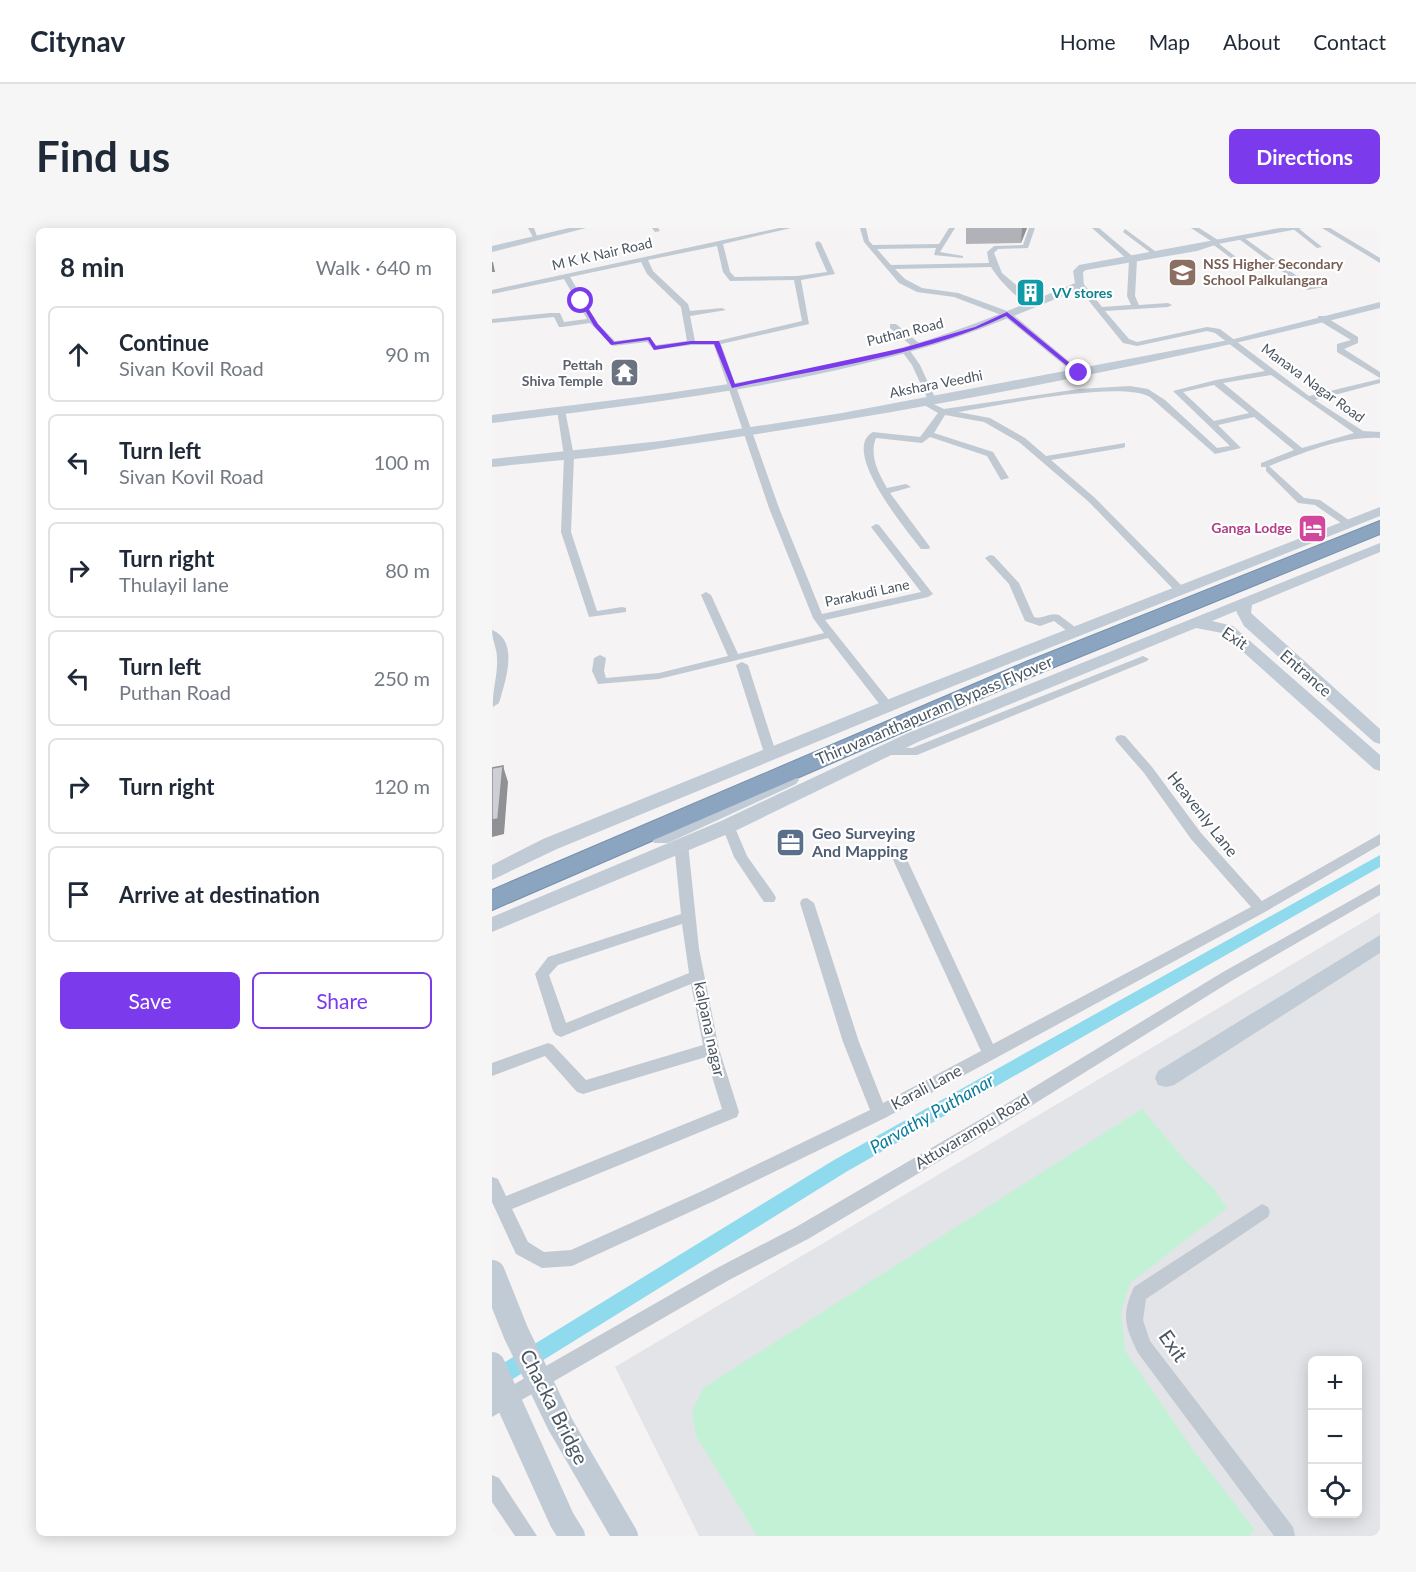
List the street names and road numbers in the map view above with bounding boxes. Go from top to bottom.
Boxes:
street label: M K K Nair Road [550,234,654,273]
street label: Puthan Road [865,314,945,349]
street label: Manava Nagar Road [1258,340,1368,426]
street label: Akshara Veedhi [888,366,984,401]
street label: Parakudi Lane [823,575,911,610]
street label: Exit [1219,622,1252,653]
street label: Entrance [1277,645,1336,700]
street label: Thiruvananthapuram Bypass Flyover [813,651,1055,768]
street label: Heavenly Lane [1164,767,1243,860]
street label: kalpana nagar [691,980,730,1078]
street label: Karali Lane [887,1060,964,1113]
street label: Attuvarampu Road [911,1089,1033,1172]
street label: Exit [1154,1325,1193,1366]
street label: Chacka Bridge [516,1345,594,1468]

